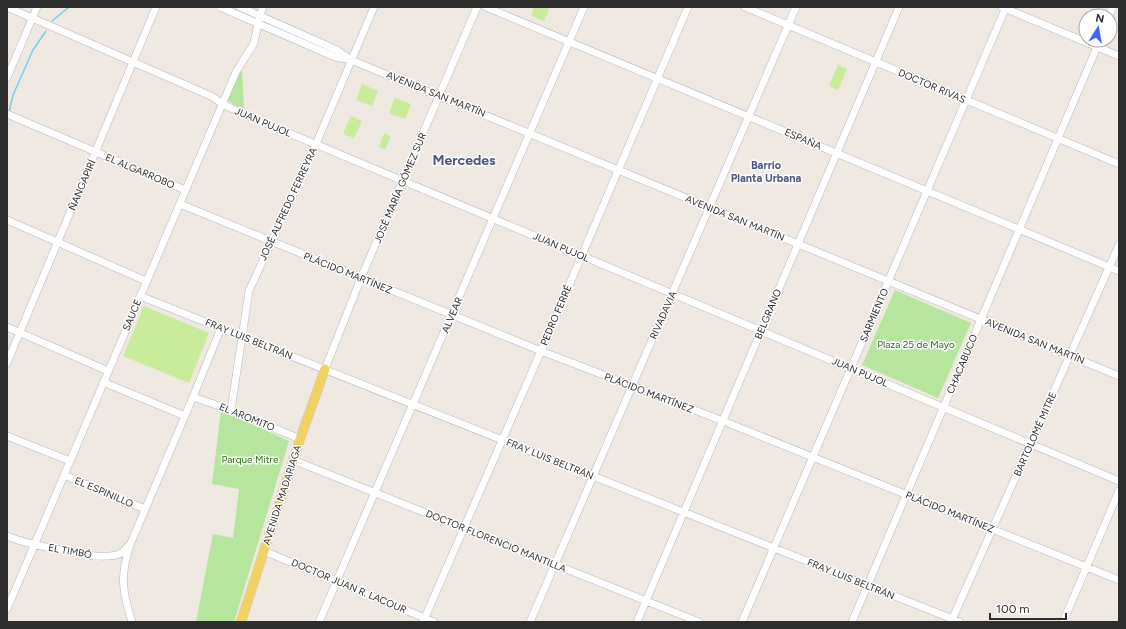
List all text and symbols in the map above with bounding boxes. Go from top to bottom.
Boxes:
north arrow [1078,8,1118,48]
text: N [1094,11,1105,26]
street label: DOCTOR RIVAS [896,66,968,106]
street label: AVENIDA SAN MARTÍN [384,68,488,120]
street label: JUAN PUJOL [233,104,294,140]
street label: ESPAÑA [782,125,824,153]
street label: JOSÉ MARÍA GÓMEZ SUR [371,131,429,245]
street label: JOSÉ ALFREDO FERREYRA [256,145,320,262]
street label: EL ALGARROBO [103,151,177,192]
district label: Mercedes [432,152,496,169]
street label: ÑANGAPIRÍ [65,157,99,212]
district label: Barrio Planta Urbana [731,159,801,185]
street label: AVENIDA SAN MARTÍN [683,192,787,244]
street label: JUAN PUJOL [531,229,592,265]
street label: PLÁCIDO MARTÍNEZ [302,249,394,297]
street label: PEDRO FERRÉ [537,283,575,347]
street label: SARMIENTO [857,286,891,344]
street label: BELGRANO [752,287,785,341]
street label: RIVADAVIA [647,288,680,341]
street label: ALVEAR [439,295,465,335]
street label: SAUCE [120,297,144,333]
street label: AVENIDA SAN MARTÍN [983,315,1087,367]
street label: FRAY LUIS BELTRÁN [203,316,295,362]
street label: CHACABUCO [944,332,980,396]
park label: Plaza 25 de Mayo [877,338,955,351]
street label: JUAN PUJOL [830,354,891,390]
street label: PLÁCIDO MARTÍNEZ [603,370,695,416]
street label: BARTOLOMÉ MITRE [1011,390,1059,478]
street label: EL AROMITO [217,400,277,434]
street label: FRAY LUIS BELTRÁN [504,436,596,482]
street label: AVENIDA MADARIAGA [260,443,304,547]
park label: Parque Mitre [222,453,279,466]
street label: EL ESPINILLO [73,474,136,510]
street label: PLÁCIDO MARTÍNEZ [904,488,996,536]
street label: DOCTOR FLORENCIO MANTILLA [424,507,568,575]
street label: EL TIMBÓ [47,541,93,561]
street label: DOCTOR JUAN R. LACOUR [289,556,409,616]
street label: FRAY LUIS BELTRÁN [805,556,897,602]
scale bar [990,595,1066,621]
text: 100 m [996,602,1030,616]

